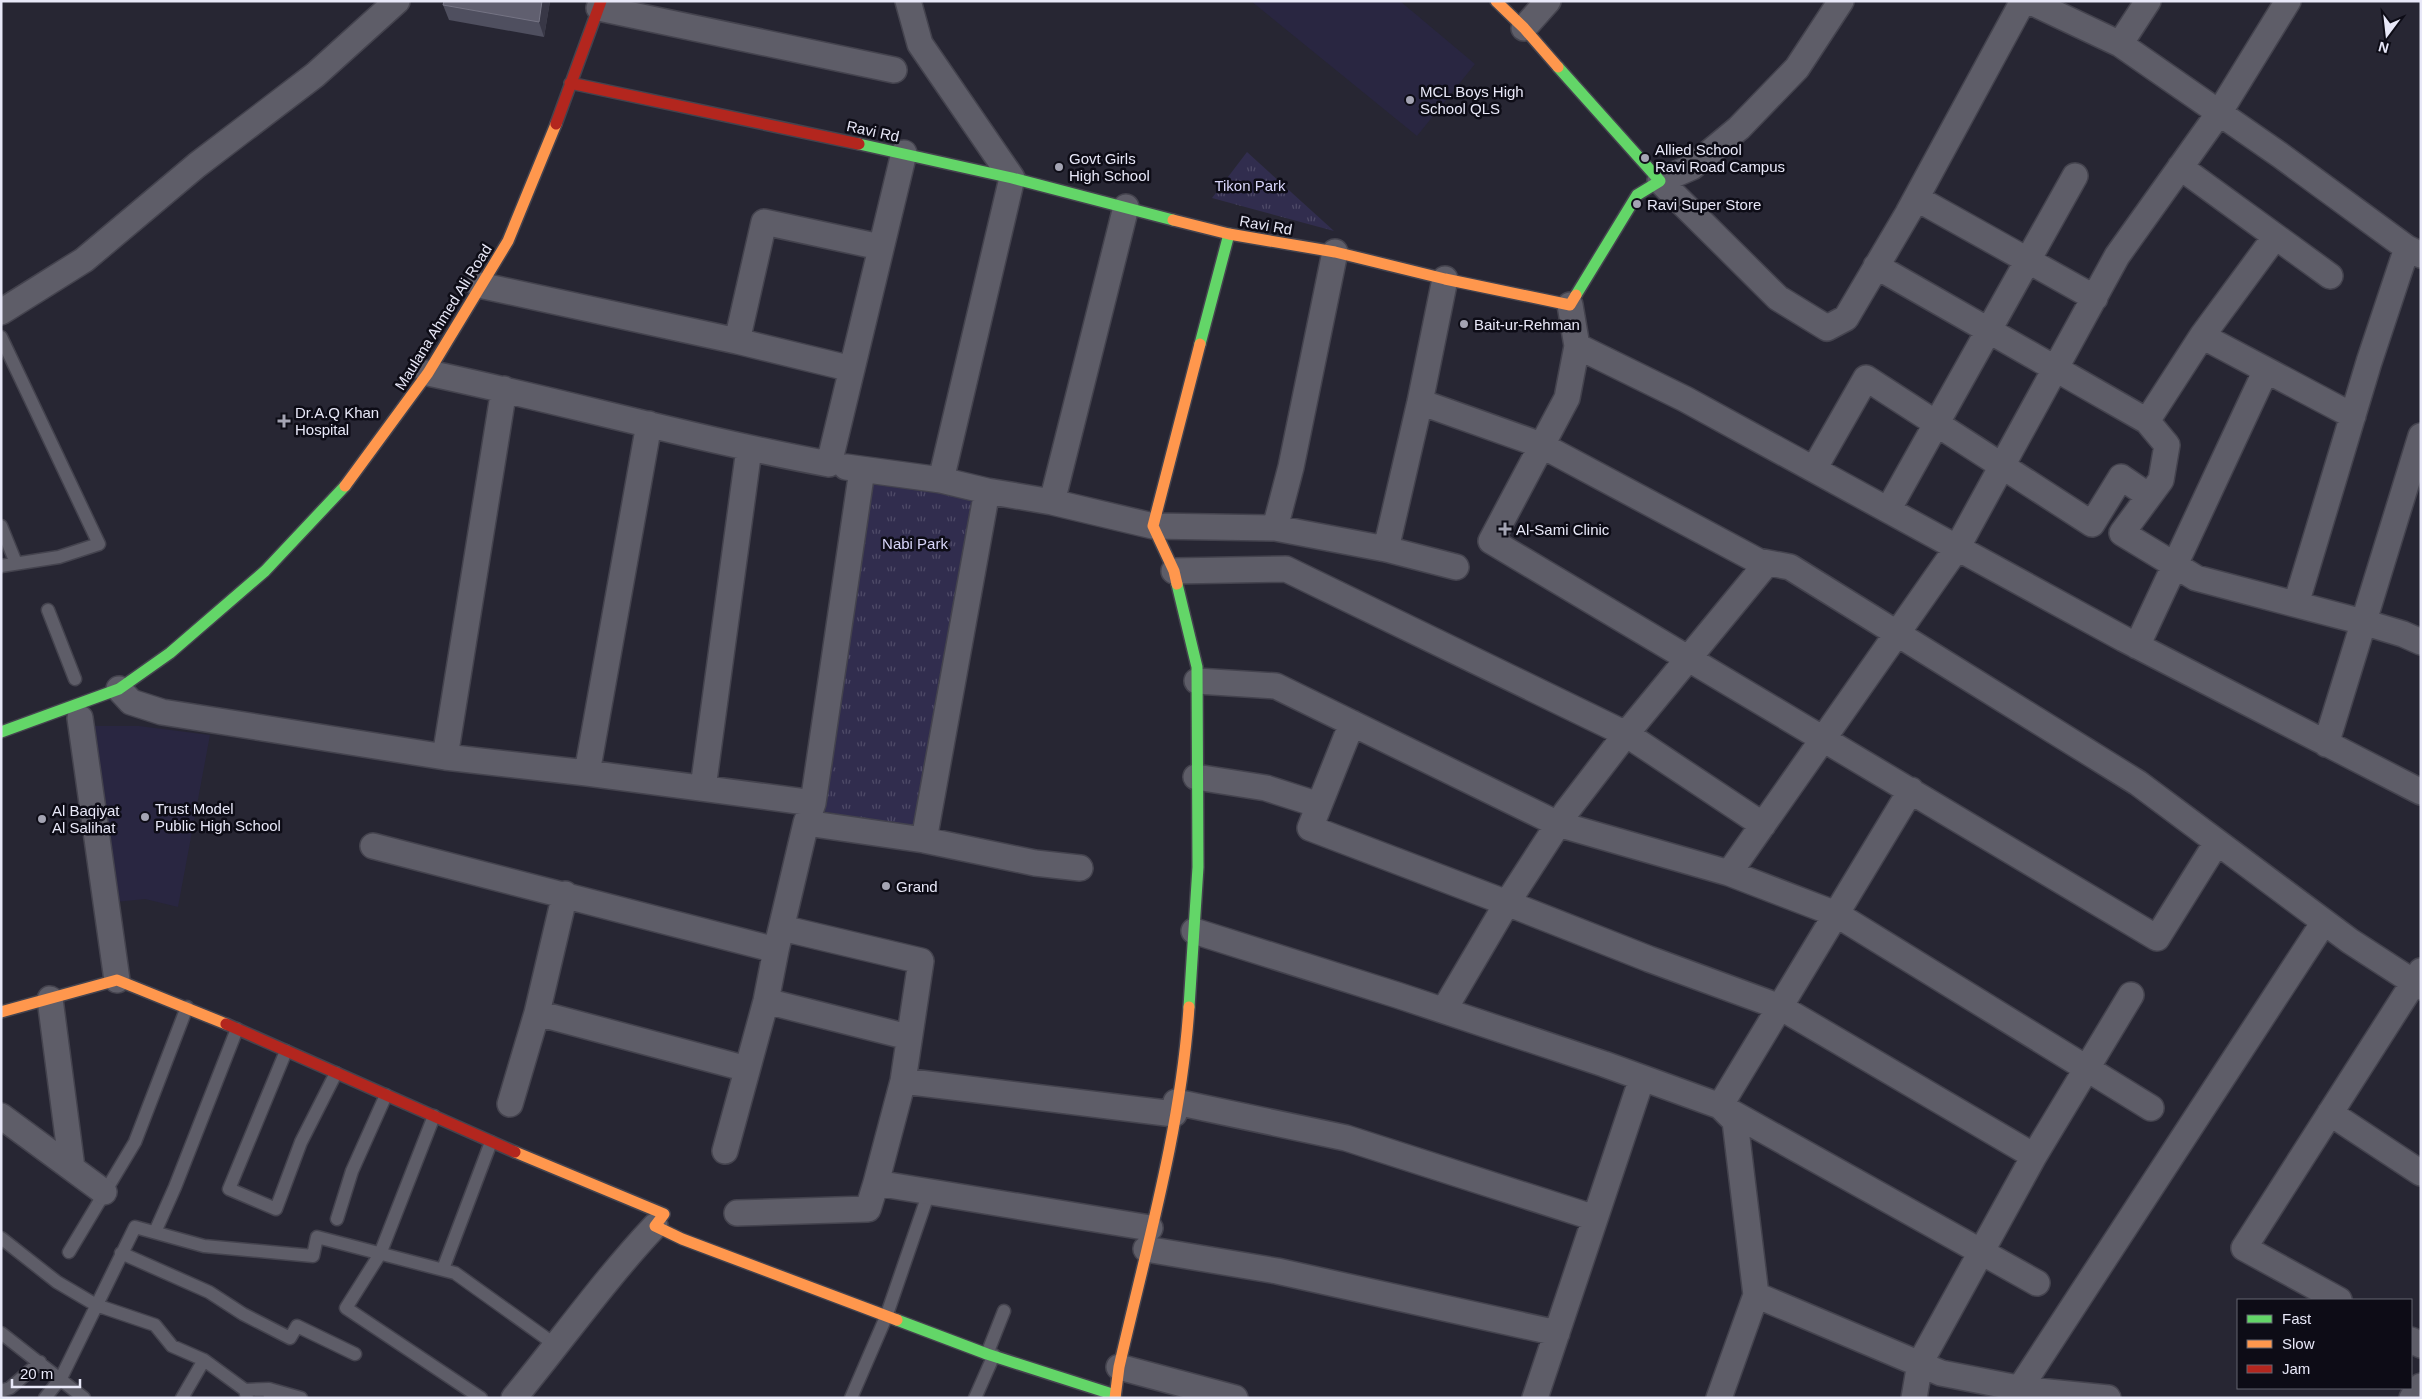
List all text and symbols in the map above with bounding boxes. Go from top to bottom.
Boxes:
north arrow [2362,10,2412,60]
text: N [2377,39,2391,57]
place label: MCL Boys High School QLS [1420,83,1524,117]
marker: MCL Boys High School QLS [1404,94,1416,106]
street label: Ravi Rd [845,117,901,145]
place label: Allied School Ravi Road Campus [1655,141,1785,175]
place label: Govt Girls High School [1069,150,1150,184]
marker: Allied School Ravi Road Campus [1639,152,1651,164]
marker: Govt Girls High School [1053,161,1065,173]
park label: Tikon Park [1214,177,1286,194]
place label: Ravi Super Store [1647,196,1761,213]
marker: Ravi Super Store [1631,198,1643,210]
street label: Ravi Rd [1238,212,1294,238]
street label: Maulana Ahmed Ali Road [391,241,495,393]
place label: Bait-ur-Rehman [1474,316,1580,333]
marker: Bait-ur-Rehman [1458,318,1470,330]
place label: Dr.A.Q Khan Hospital [295,404,379,438]
marker: Dr.A.Q Khan Hospital [277,414,291,428]
place label: Al-Sami Clinic [1516,521,1610,538]
marker: Al-Sami Clinic [1498,522,1512,536]
park label: Nabi Park [882,535,948,552]
place label: Trust Model Public High School [155,800,281,834]
place label: Al Baqiyat Al Salihat [52,802,120,836]
marker: Trust Model Public High School [139,811,151,823]
marker: Al Baqiyat Al Salihat [36,813,48,825]
place label: Grand [896,878,938,895]
marker: Grand [880,880,892,892]
legend [2237,1299,2412,1389]
text: Fast [2282,1310,2312,1327]
text: Slow [2282,1335,2315,1352]
scale bar [12,1356,80,1388]
text: Jam [2282,1360,2310,1377]
text: 20 m [20,1365,53,1382]

